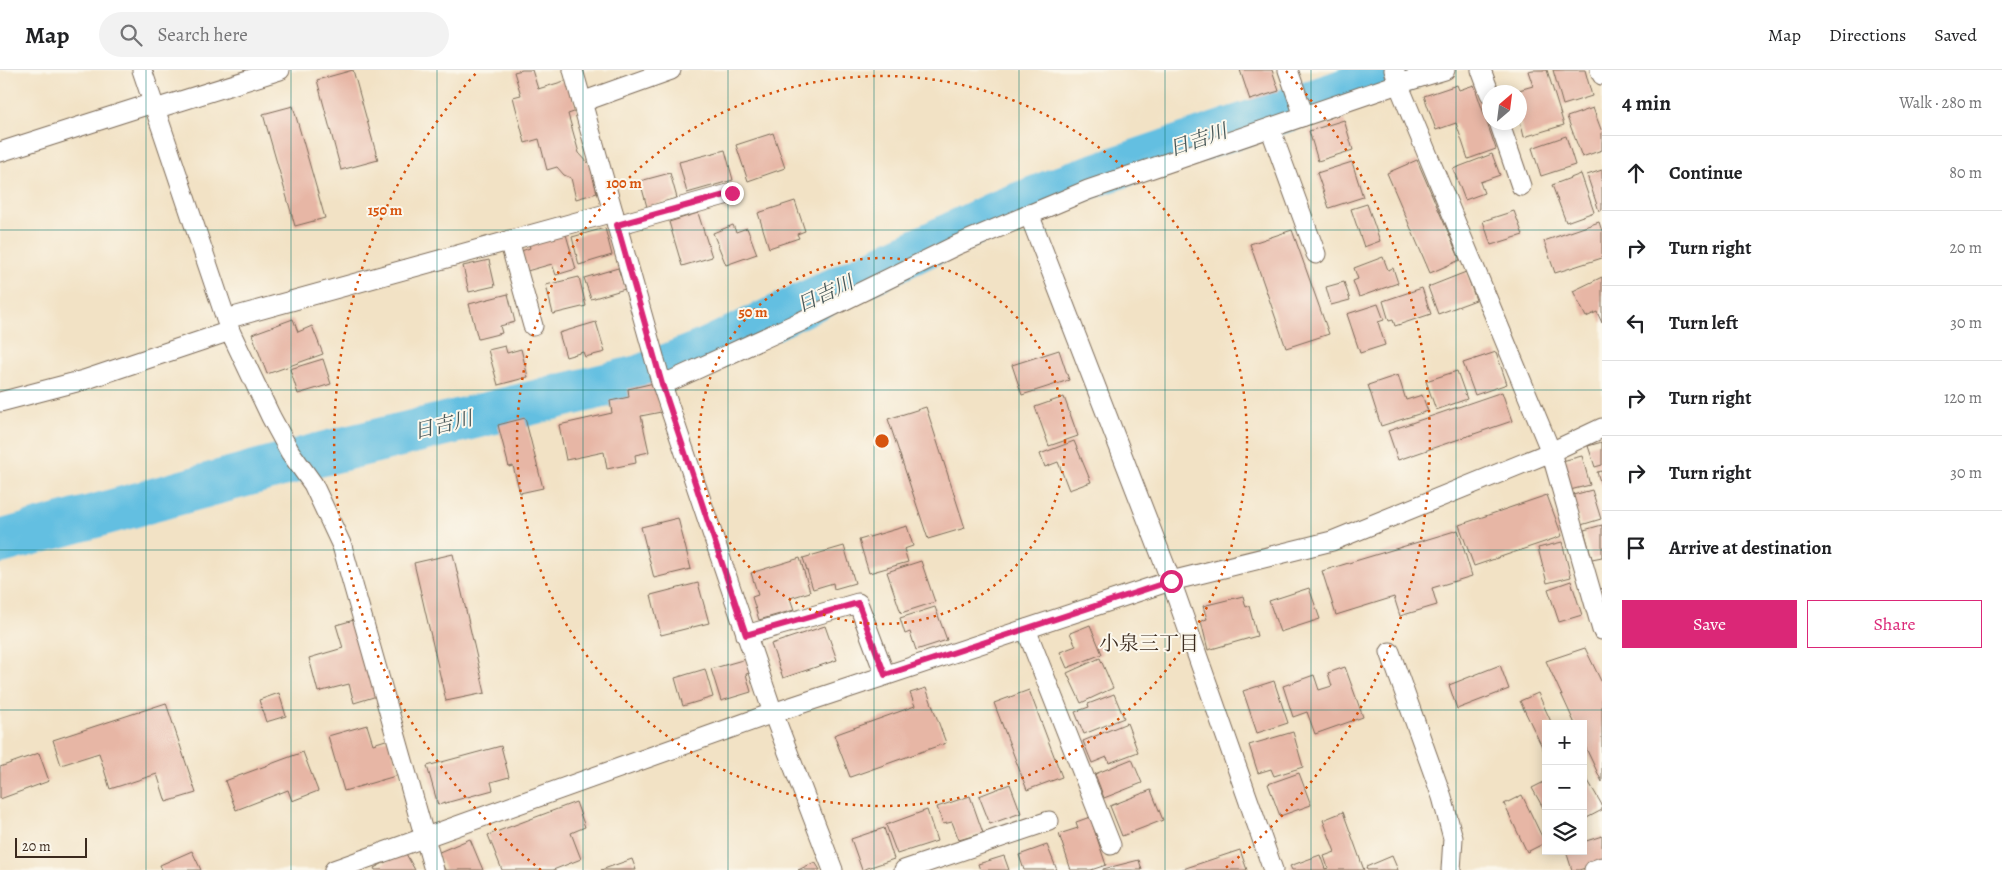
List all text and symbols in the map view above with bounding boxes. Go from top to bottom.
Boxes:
search box [99,12,449,57]
text: Map [25,19,69,51]
icon: search [117,21,145,49]
text: Search here [157,22,248,48]
text: Map [1768,23,1801,47]
text: Directions [1829,23,1906,47]
text: Saved [1934,23,1977,47]
north arrow [1482,85,1527,130]
text: 4 min [1622,89,1671,117]
text: Walk · 280 m [1899,92,1982,114]
water label: 日吉川 [1165,117,1233,163]
icon: ahead [1622,159,1650,187]
text: Continue [1669,160,1743,186]
text: 80 m [1949,162,1982,184]
text: 100 m [606,173,642,193]
route end [721,182,744,205]
text: 150 m [368,200,403,220]
icon: right [1622,234,1650,262]
text: Turn right [1669,235,1751,261]
text: 20 m [1949,237,1982,259]
water label: 日吉川 [792,268,860,319]
text: 50 m [738,302,768,322]
icon: left [1622,309,1650,337]
text: Turn left [1669,310,1738,336]
text: 30 m [1950,312,1982,334]
icon: right [1622,384,1650,412]
text: Turn right [1669,385,1751,411]
text: 120 m [1944,387,1982,409]
water label: 日吉川 [411,404,477,445]
centre of rings [873,432,891,450]
icon: right [1622,459,1650,487]
text: Turn right [1669,460,1751,486]
text: 30 m [1950,462,1982,484]
icon: arrive [1622,534,1650,562]
text: Arrive at destination [1669,535,1832,561]
route start [1160,570,1183,593]
button: Save [1622,600,1797,648]
button: Share [1807,600,1982,648]
district label: 小泉三丁目 [1099,630,1199,657]
map controls [1542,720,1587,855]
button: + [1542,720,1587,765]
button: − [1542,765,1587,810]
button: layers [1542,810,1587,855]
scale bar [15,835,88,858]
text: 20 m [22,837,51,856]

